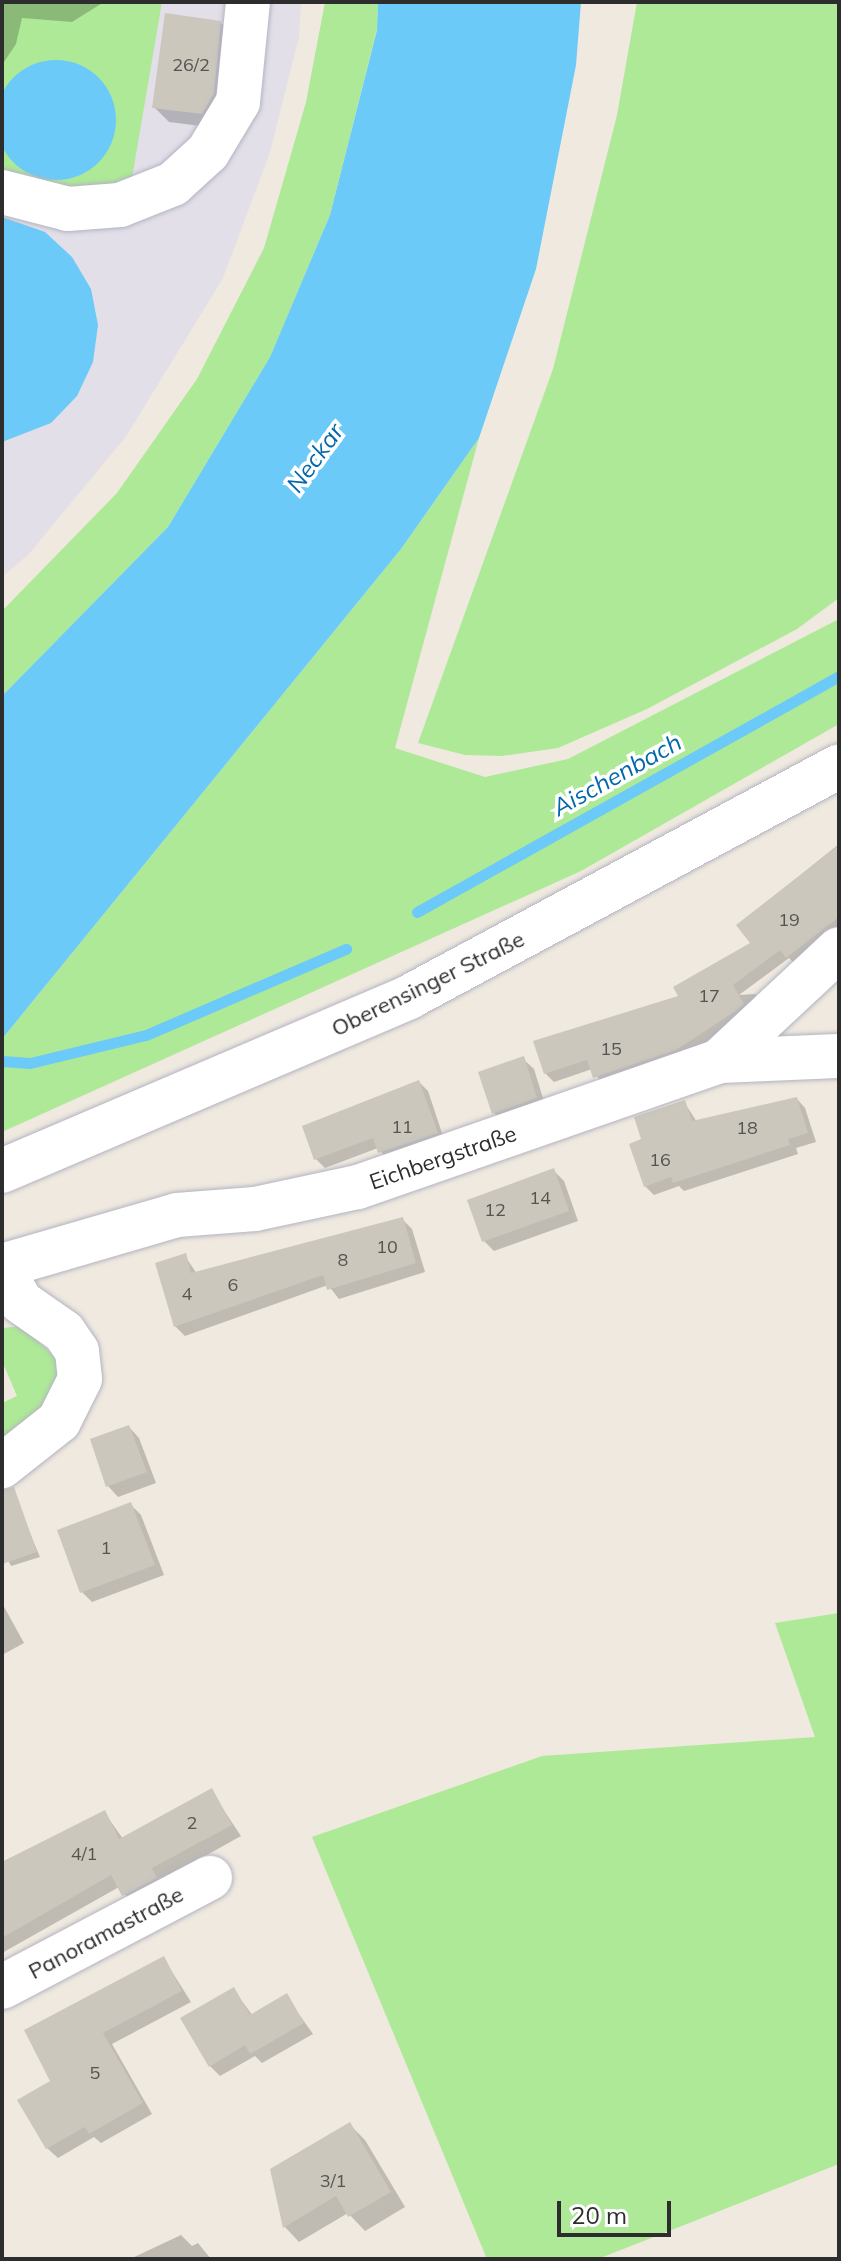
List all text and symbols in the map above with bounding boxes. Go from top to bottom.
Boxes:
house number: 26/2 [172,54,210,76]
water label: Neckar [280,418,350,498]
water label: Aischenbach [547,728,687,822]
house number: 19 [778,909,800,931]
street label: Oberensinger Straße [327,926,529,1042]
house number: 17 [698,985,720,1007]
house number: 15 [600,1038,622,1060]
house number: 11 [391,1116,413,1138]
house number: 18 [736,1117,758,1139]
street label: Eichbergstraße [366,1120,520,1196]
house number: 16 [649,1149,671,1171]
house number: 14 [529,1187,551,1209]
house number: 12 [484,1199,506,1221]
house number: 10 [376,1236,398,1258]
house number: 8 [338,1249,348,1271]
house number: 6 [228,1274,238,1296]
house number: 4 [182,1283,192,1305]
house number: 1 [101,1537,111,1559]
house number: 2 [187,1812,197,1834]
house number: 4/1 [71,1843,97,1865]
street label: Panoramastraße [24,1881,188,1985]
house number: 5 [90,2062,100,2084]
house number: 3/1 [320,2170,346,2192]
scale bar [561,2185,675,2235]
text: 20 m [571,2200,627,2230]

